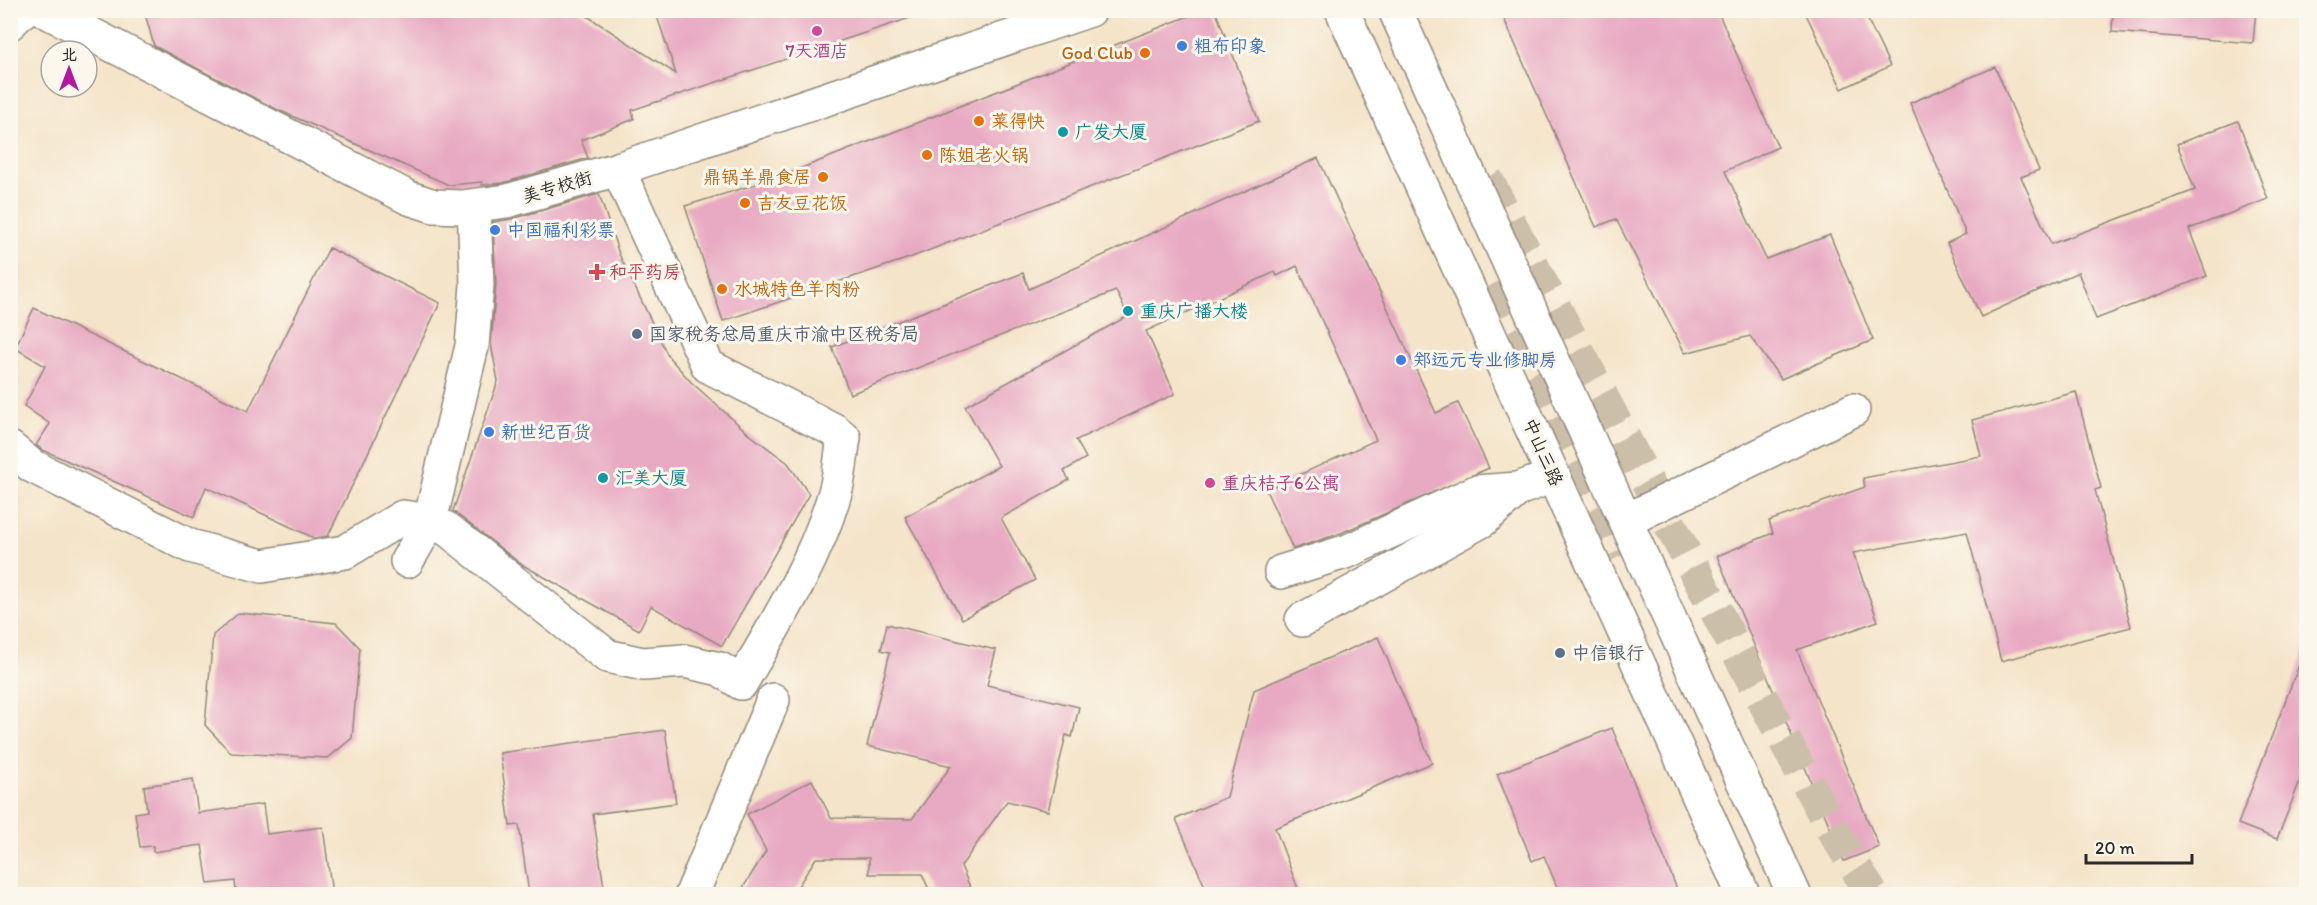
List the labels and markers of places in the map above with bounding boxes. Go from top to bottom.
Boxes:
marker: 7天酒店 [810,24,824,38]
place label: 粗布印象 [1194,35,1266,57]
marker: 粗布印象 [1175,39,1189,53]
place label: 7天酒店 [786,40,848,62]
place label: God Club [1061,42,1133,64]
marker: God Club [1138,46,1152,60]
place label: 莱得快 [991,110,1045,132]
marker: 莱得快 [972,114,986,128]
place label: 广发大厦 [1075,121,1147,143]
marker: 广发大厦 [1056,125,1070,139]
place label: 陈姐老火锅 [939,144,1029,166]
marker: 陈姐老火锅 [920,148,934,162]
place label: 鼎锅羊鼎食居 [703,166,811,188]
marker: 鼎锅羊鼎食居 [816,170,830,184]
place label: 吉友豆花饭 [757,192,847,214]
marker: 吉友豆花饭 [738,196,752,210]
place label: 中国福利彩票 [507,219,615,241]
marker: 中国福利彩票 [488,223,502,237]
place label: 和平药房 [609,261,681,283]
marker: 和平药房 [590,265,604,279]
place label: 水城特色羊肉粉 [734,278,860,300]
marker: 水城特色羊肉粉 [715,282,729,296]
place label: 重庆广播大楼 [1140,300,1248,322]
marker: 重庆广播大楼 [1121,304,1135,318]
place label: 国家税务总局重庆市渝中区税务局 [649,323,919,345]
marker: 国家税务总局重庆市渝中区税务局 [630,327,644,341]
place label: 郑远元专业修脚房 [1413,349,1557,371]
marker: 郑远元专业修脚房 [1394,353,1408,367]
place label: 新世纪百货 [501,421,591,443]
marker: 新世纪百货 [482,425,496,439]
place label: 汇美大厦 [615,467,687,489]
marker: 汇美大厦 [596,471,610,485]
place label: 重庆桔子6公寓 [1222,472,1340,494]
marker: 重庆桔子6公寓 [1203,476,1217,490]
place label: 中信银行 [1572,642,1644,664]
marker: 中信银行 [1553,646,1567,660]

